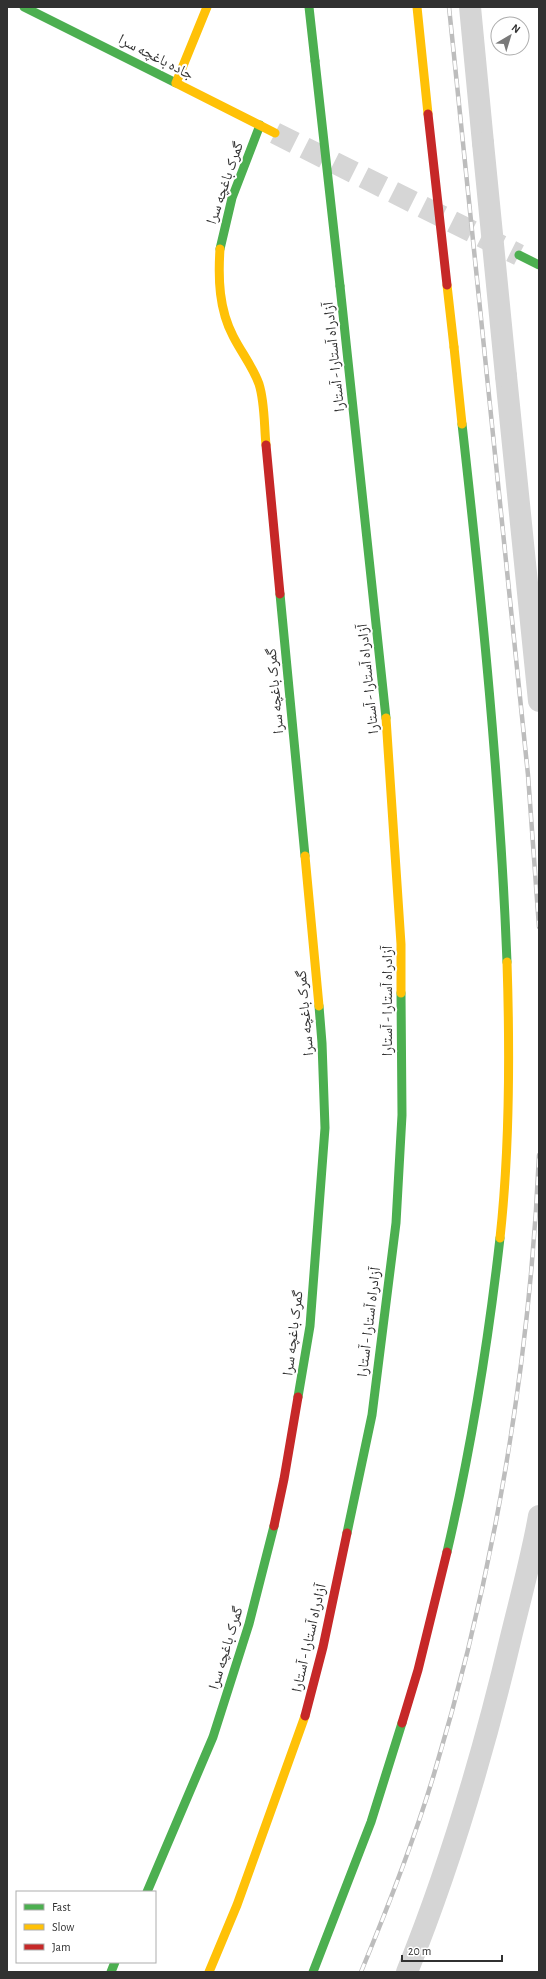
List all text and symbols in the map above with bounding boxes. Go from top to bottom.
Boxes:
north arrow [490,16,530,56]
text: N [509,22,522,35]
street label: جاده باغچه سرا [115,32,197,83]
street label: گمرک باغچه سرا [204,140,247,226]
street label: آزادراه آستارا - آستارا [320,300,348,413]
street label: آزادراه آستارا - آستارا [354,622,382,735]
street label: گمرک باغچه سرا [264,647,287,735]
street label: آزادراه آستارا - آستارا [379,944,396,1056]
street label: گمرک باغچه سرا [294,969,317,1057]
street label: آزادراه آستارا - آستارا [354,1265,384,1378]
street label: گمرک باغچه سرا [280,1289,307,1377]
street label: آزادراه آستارا - آستارا [288,1581,330,1694]
street label: گمرک باغچه سرا [206,1604,247,1692]
legend [16,1891,156,1963]
text: Fast [52,1901,71,1913]
text: Slow [52,1921,74,1933]
scale bar [402,1937,502,1963]
text: Jam [52,1941,71,1953]
text: 20 m [408,1945,431,1957]

